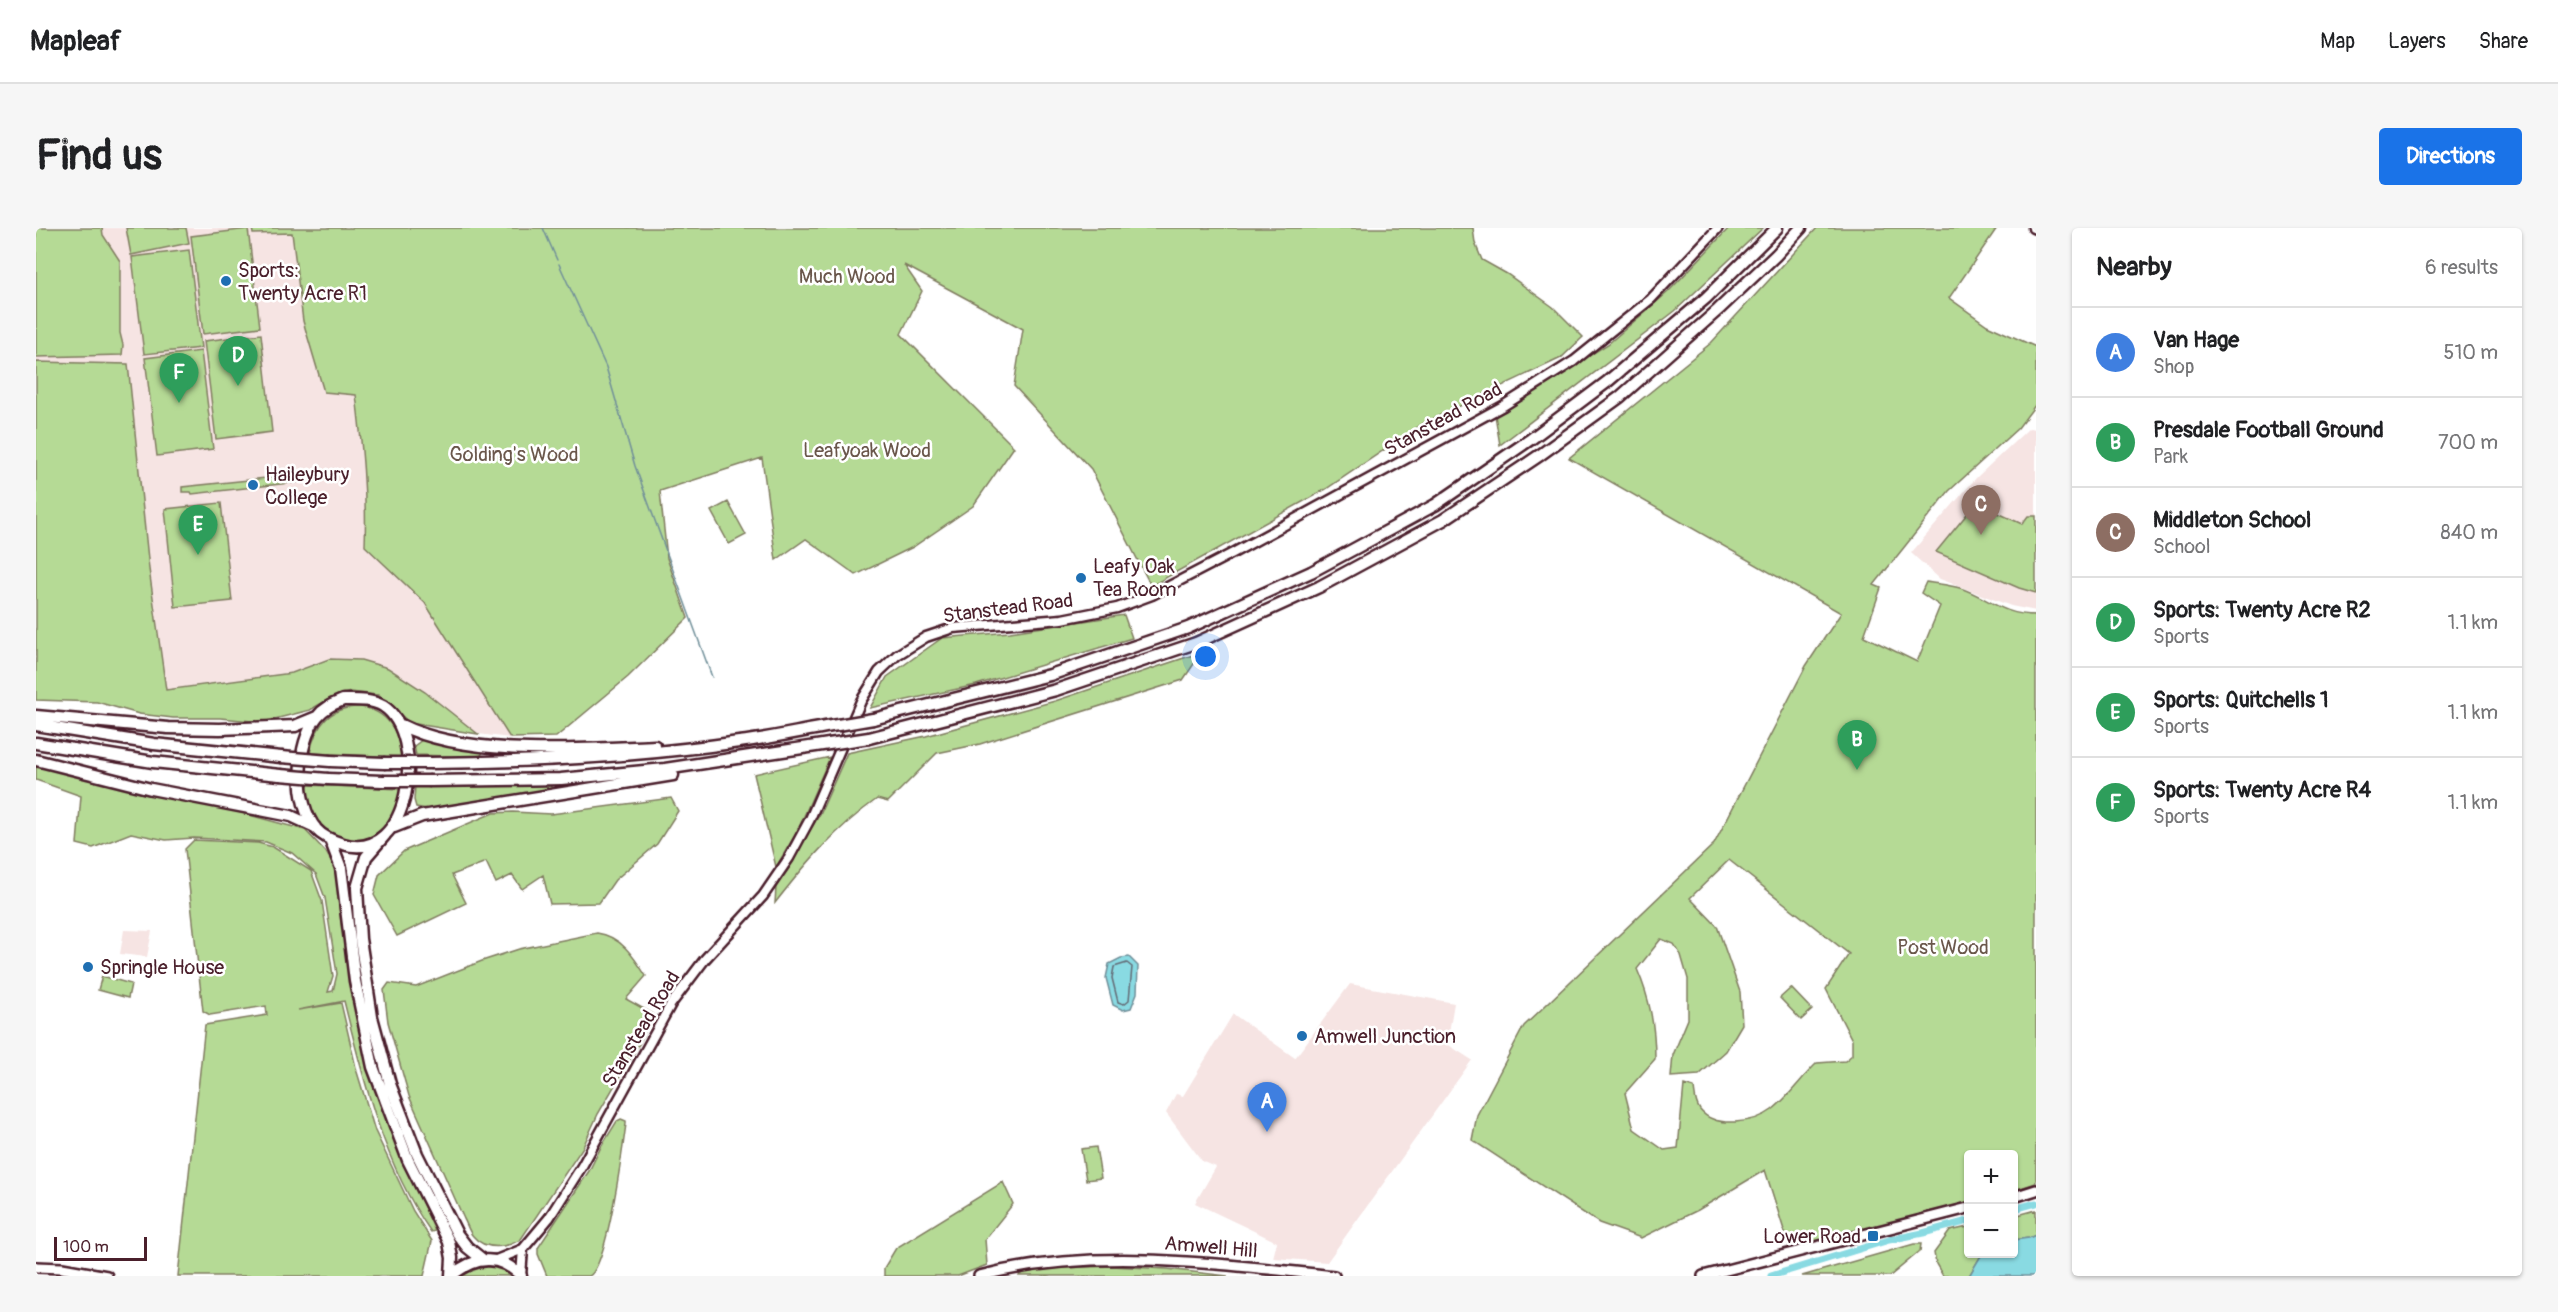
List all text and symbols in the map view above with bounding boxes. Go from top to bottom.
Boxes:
text: Mapleaf [30,24,121,59]
text: Map [2320,28,2355,55]
text: Layers [2388,28,2446,55]
text: Share [2479,28,2528,55]
button: Directions [2379,128,2522,185]
text: Find us [36,130,162,182]
text: Nearby [2096,251,2172,283]
text: 6 results [2425,255,2498,280]
place label: Sports: Twenty Acre R1 [238,258,367,306]
park label: Much Wood [799,264,895,289]
marker: Sports: Twenty Acre R1 [219,274,233,288]
text: Van Hage [2153,326,2239,354]
pin: D [218,336,258,386]
text: A [2109,340,2122,365]
text: 510 m [2444,340,2498,365]
pin: F [160,354,198,403]
text: Shop [2153,354,2194,379]
street label: Stanstead Road [1380,376,1506,462]
text: Presdale Football Ground [2153,416,2384,444]
text: B [2110,430,2121,455]
text: 700 m [2438,430,2498,455]
park label: Leafyoak Wood [803,438,931,463]
park label: Golding's Wood [450,442,578,467]
text: Park [2153,444,2188,469]
place label: Haileybury College [265,462,350,510]
marker: Haileybury College [246,478,260,492]
pin: C [1962,486,2000,535]
pin: E [178,506,218,555]
text: Middleton School [2153,506,2311,534]
text: C [2109,520,2122,545]
text: 840 m [2441,520,2498,545]
text: School [2153,534,2210,559]
place label: Leafy Oak Tea Room [1093,554,1177,602]
marker: Leafy Oak Tea Room [1074,571,1088,585]
street label: Stanstead Road [941,588,1075,628]
text: Sports: Twenty Acre R2 [2153,596,2371,624]
text: D [2109,610,2122,635]
text: 1.1 km [2448,610,2498,635]
text: Sports [2153,624,2209,649]
your location [1191,642,1220,671]
text: Sports: Quitchells 1 [2153,686,2329,714]
text: E [2110,700,2121,725]
text: 1.1 km [2448,700,2498,725]
text: Sports [2153,714,2209,739]
pin: B [1838,720,1876,770]
text: Sports: Twenty Acre R4 [2153,776,2371,804]
text: F [2109,790,2122,815]
text: 1.1 km [2448,790,2498,815]
text: Sports [2153,804,2209,829]
park label: Post Wood [1897,935,1989,960]
place label: Springle House [100,955,224,980]
marker: Springle House [81,960,95,974]
street label: Stanstead Road [597,966,685,1092]
place label: Amwell Junction [1314,1024,1456,1049]
marker: Amwell Junction [1295,1029,1309,1043]
pin: A [1248,1082,1286,1132]
map controls [1964,1150,2018,1258]
button: + [1964,1150,2018,1204]
button: − [1964,1204,2018,1258]
place label: Lower Road [1763,1224,1861,1249]
marker: Lower Road [1866,1229,1880,1243]
street label: Amwell Hill [1163,1230,1259,1264]
scale bar [54,1234,147,1262]
text: 100 m [63,1237,109,1257]

